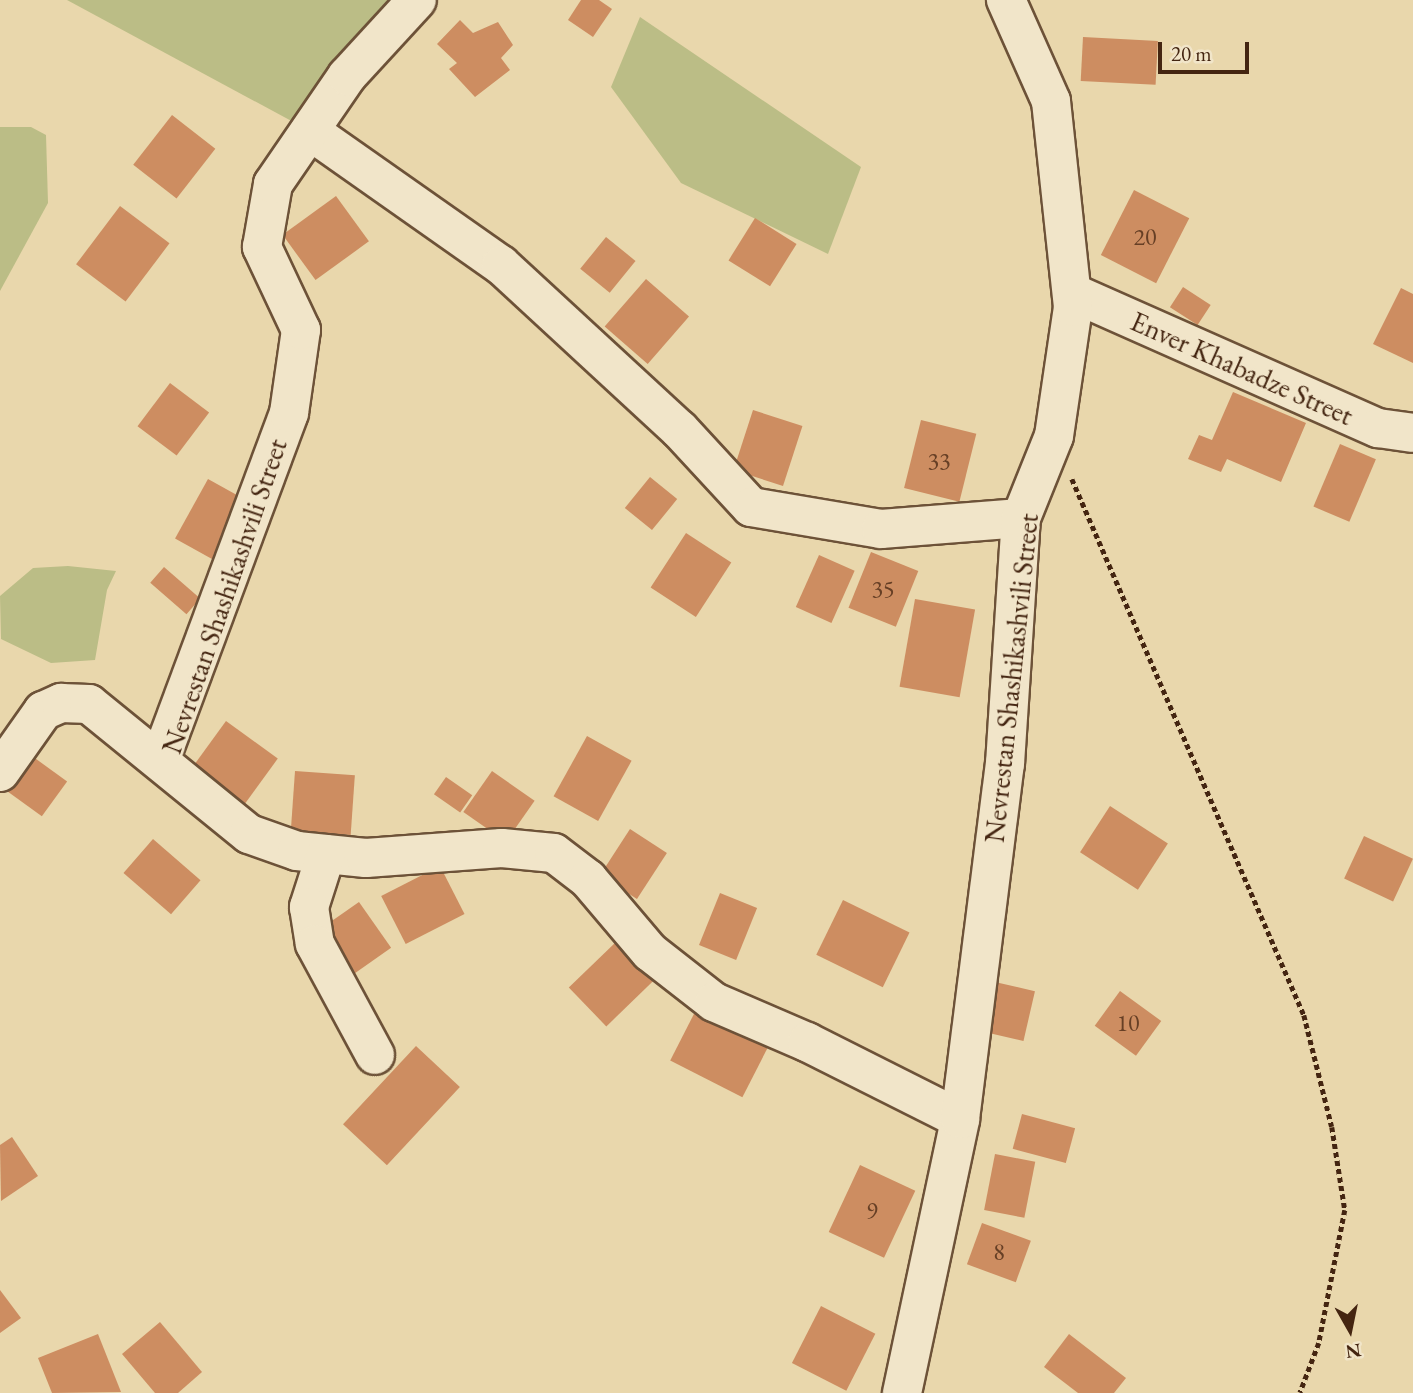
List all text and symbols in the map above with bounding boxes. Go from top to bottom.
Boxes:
scale bar [1161,28,1252,72]
text: 20 m [1171,40,1212,67]
house number: 20 [1133,223,1157,251]
street label: Enver Khabadze Street [1126,304,1358,432]
street label: Nevrestan Shashikashvili Street [154,434,294,758]
house number: 33 [927,447,951,475]
street label: Nevrestan Shashikashvili Street [977,512,1045,844]
house number: 35 [871,575,895,603]
house number: 10 [1116,1009,1140,1037]
house number: 9 [866,1197,878,1225]
house number: 8 [993,1238,1005,1266]
north arrow [1315,1295,1385,1365]
text: N [1344,1338,1363,1365]

